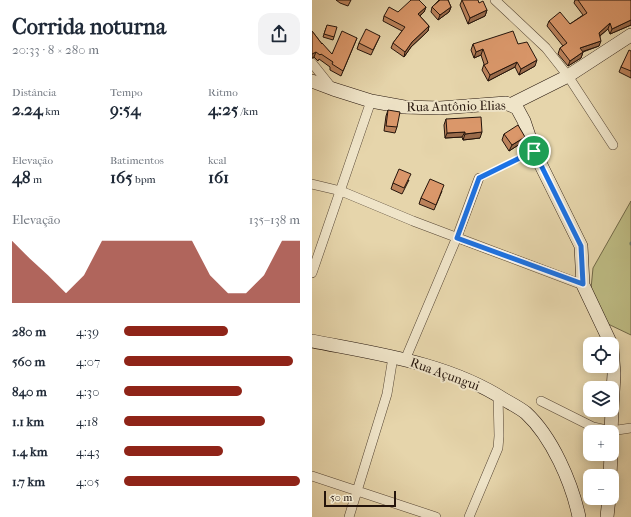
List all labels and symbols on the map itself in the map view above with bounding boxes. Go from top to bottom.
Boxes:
street label: Rua Antônio Elias [406,98,506,114]
pin [517,134,551,168]
street label: Rua Açungui [408,355,482,394]
scale bar [324,489,396,508]

